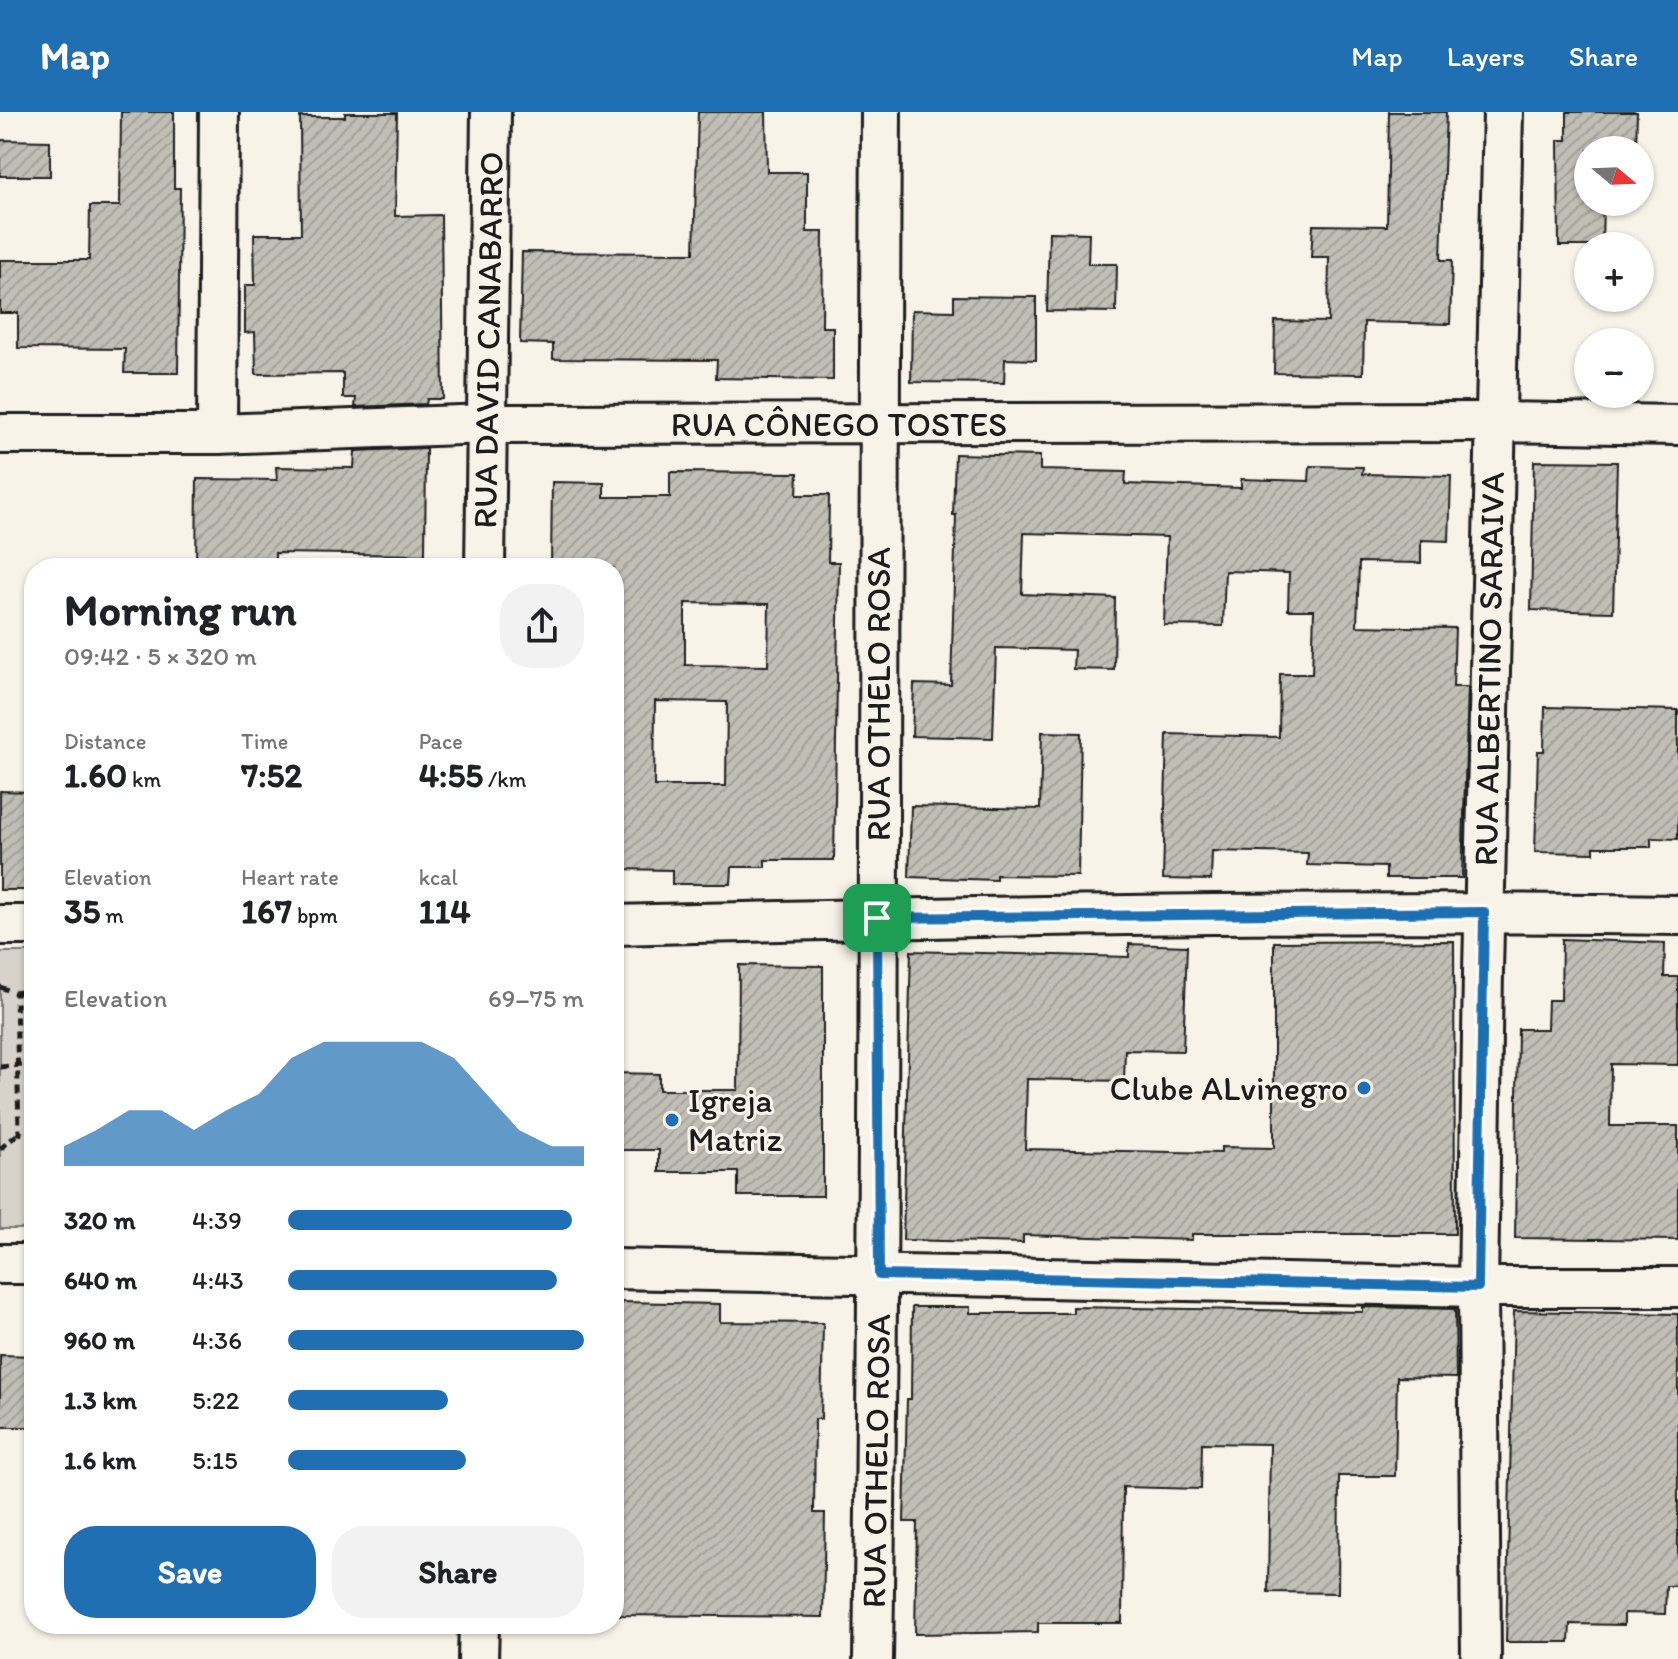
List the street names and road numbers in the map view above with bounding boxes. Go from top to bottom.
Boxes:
street label: RUA DAVID CANABARRO [464,151,512,529]
street label: RUA CÔNEGO TOSTES [671,404,1007,445]
street label: RUA ALBERTINO SARAIVA [1465,471,1513,866]
street label: RUA OTHELO ROSA [858,547,899,841]
street label: RUA OTHELO ROSA [853,1313,899,1608]

